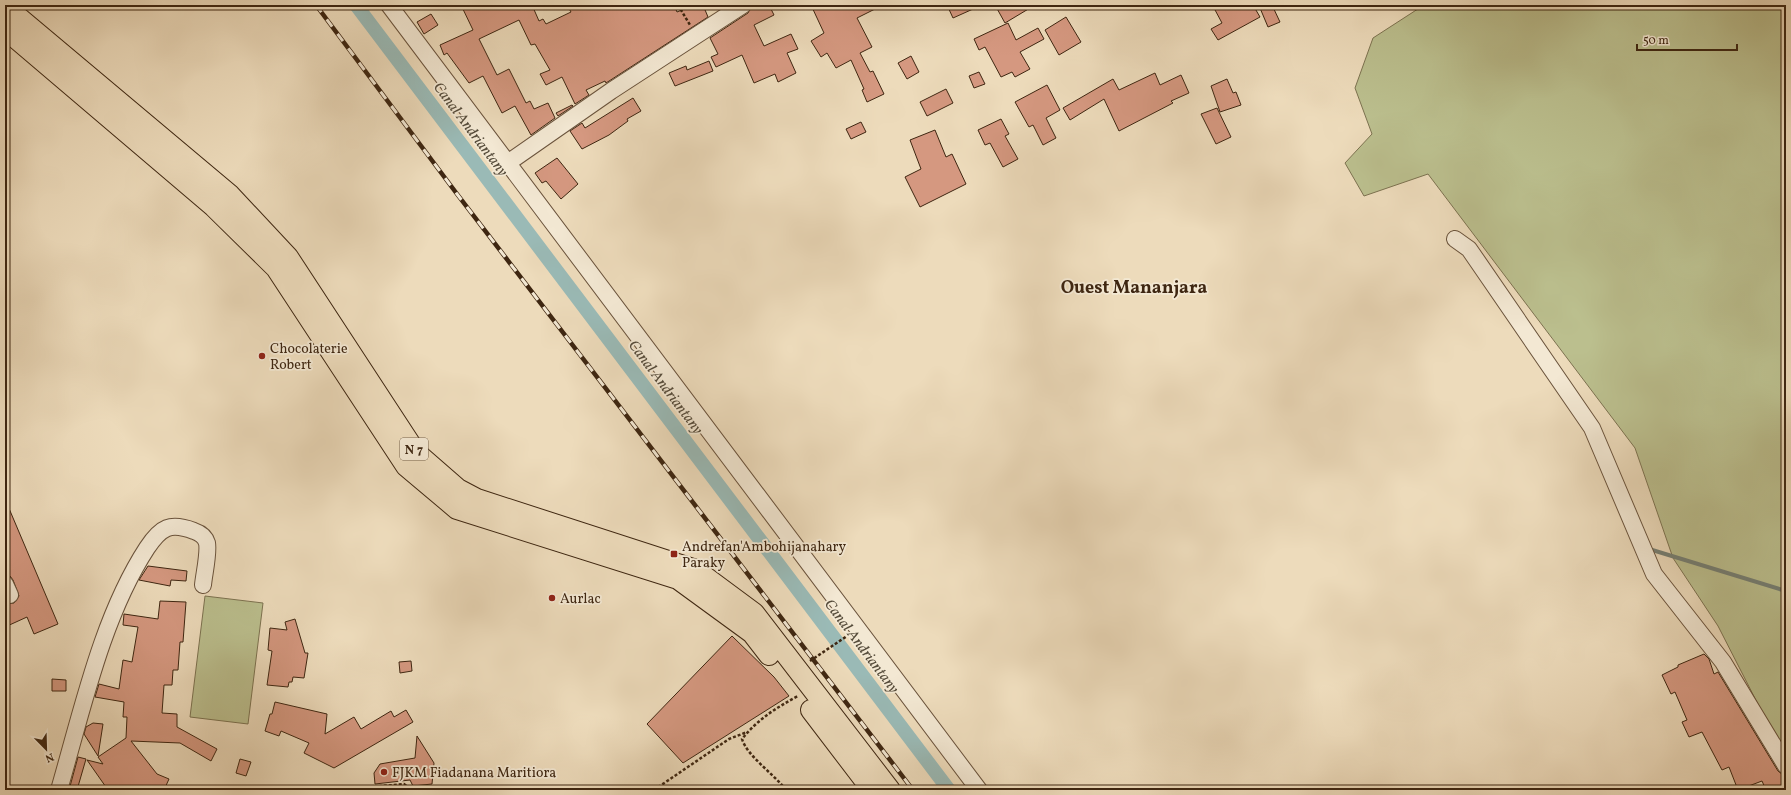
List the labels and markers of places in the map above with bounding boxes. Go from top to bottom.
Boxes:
place label: Chocolaterie Robert [270,340,348,375]
marker: Chocolaterie Robert [257,351,267,361]
place label: Andrefan'Ambohijanahary Paraky [682,538,846,573]
marker: Andrefan'Ambohijanahary Paraky [669,549,679,559]
place label: Aurlac [560,590,601,609]
marker: Aurlac [547,593,557,603]
place label: FJKM Fiadanana Maritiora [392,764,556,783]
marker: FJKM Fiadanana Maritiora [379,767,389,777]

